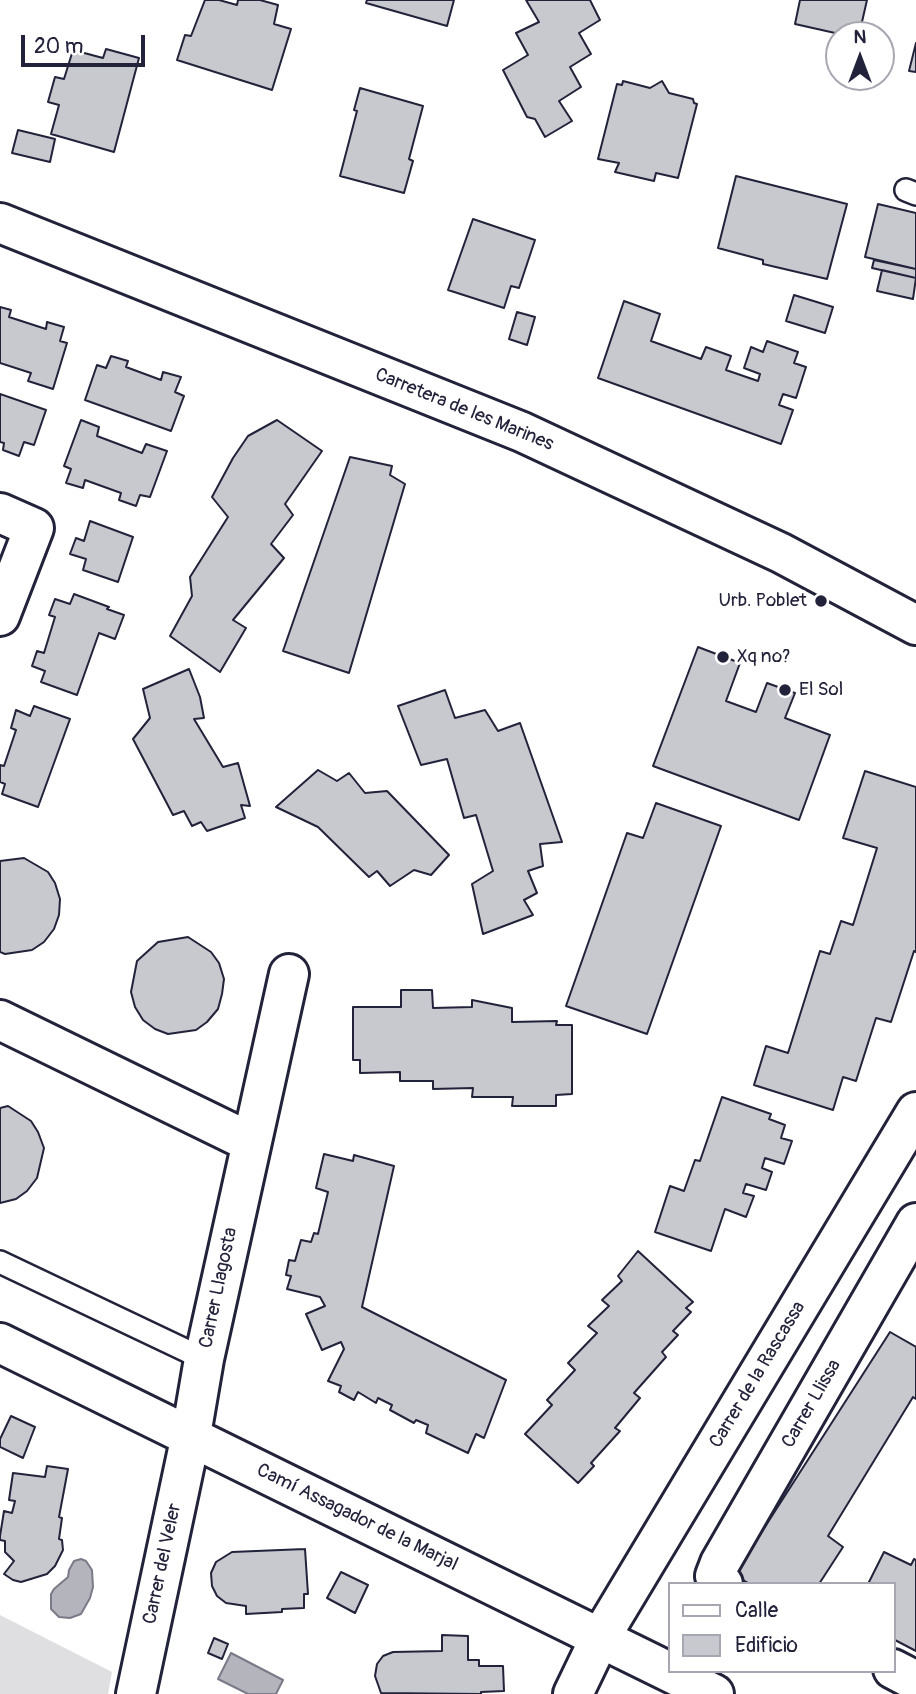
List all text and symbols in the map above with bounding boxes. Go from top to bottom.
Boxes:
scale bar [24,21,149,65]
north arrow [825,21,895,91]
text: N [854,25,866,49]
text: 20 m [34,33,83,60]
street label: Carretera de les Marines [371,364,557,456]
place label: Urb. Poblet [718,590,807,612]
marker: Urb. Poblet [813,593,829,609]
place label: Xq no? [737,646,791,668]
marker: Xq no? [715,649,731,665]
place label: El Sol [799,679,843,701]
marker: El Sol [777,682,793,698]
street label: Carrer Llagosta [195,1226,243,1350]
street label: Carrer de la Rascassa [705,1298,811,1452]
street label: Carrer Llissa [778,1356,846,1452]
street label: Camí Assagador de la Marjal [253,1459,461,1577]
street label: Carrer del Veler [139,1501,187,1627]
legend [668,1582,895,1673]
text: Calle [735,1597,778,1624]
text: Edificio [735,1632,798,1659]

